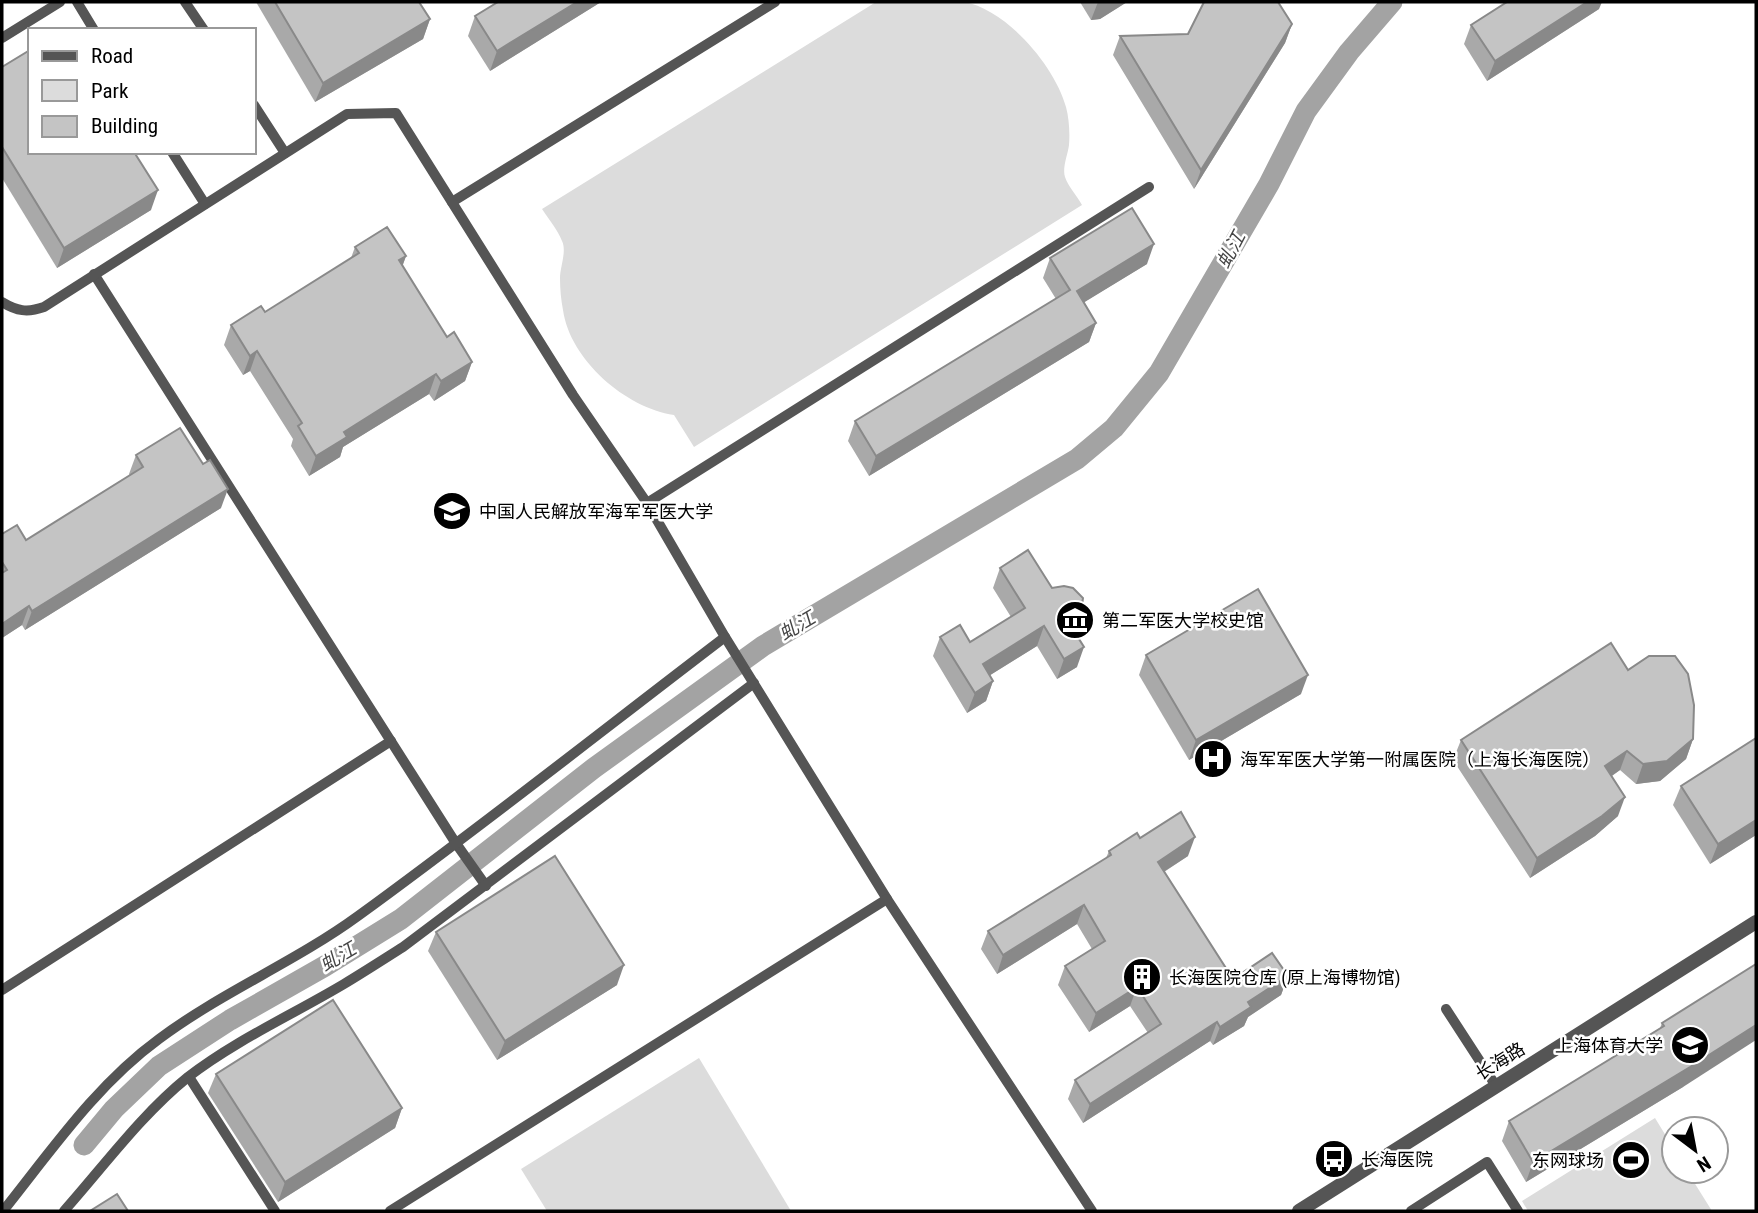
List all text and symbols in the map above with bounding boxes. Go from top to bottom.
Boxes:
legend [28,28,256,154]
text: Road [91,44,133,68]
text: Park [91,79,129,103]
text: Building [91,114,158,138]
water label: 虬江 [1212,226,1251,272]
school or university icon: 中国人民解放军海军军医大学 [431,490,473,532]
place label: 中国人民解放军海军军医大学 [479,501,713,522]
museum icon: 第二军医大学校史馆 [1054,599,1096,641]
water label: 虬江 [775,605,821,646]
place label: 第二军医大学校史馆 [1102,610,1264,631]
hospital icon: 海军军医大学第一附属医院（上海长海医院） [1192,738,1234,780]
place label: 海军军医大学第一附属医院（上海长海医院） [1240,749,1600,770]
water label: 虬江 [316,936,362,977]
building icon: 长海医院仓库 (原上海博物馆) [1121,956,1163,998]
place label: 长海医院仓库 (原上海博物馆) [1169,967,1401,989]
school or university icon: 上海体育大学 [1669,1024,1711,1066]
place label: 上海体育大学 [1555,1035,1663,1056]
street label: 长海路 [1472,1038,1528,1084]
north arrow [1660,1115,1730,1185]
bus stop icon: 长海医院 [1313,1138,1355,1180]
sports icon: 东网球场 [1610,1139,1652,1181]
place label: 长海医院 [1361,1149,1433,1170]
place label: 东网球场 [1532,1150,1604,1171]
text: N [1693,1151,1715,1177]

